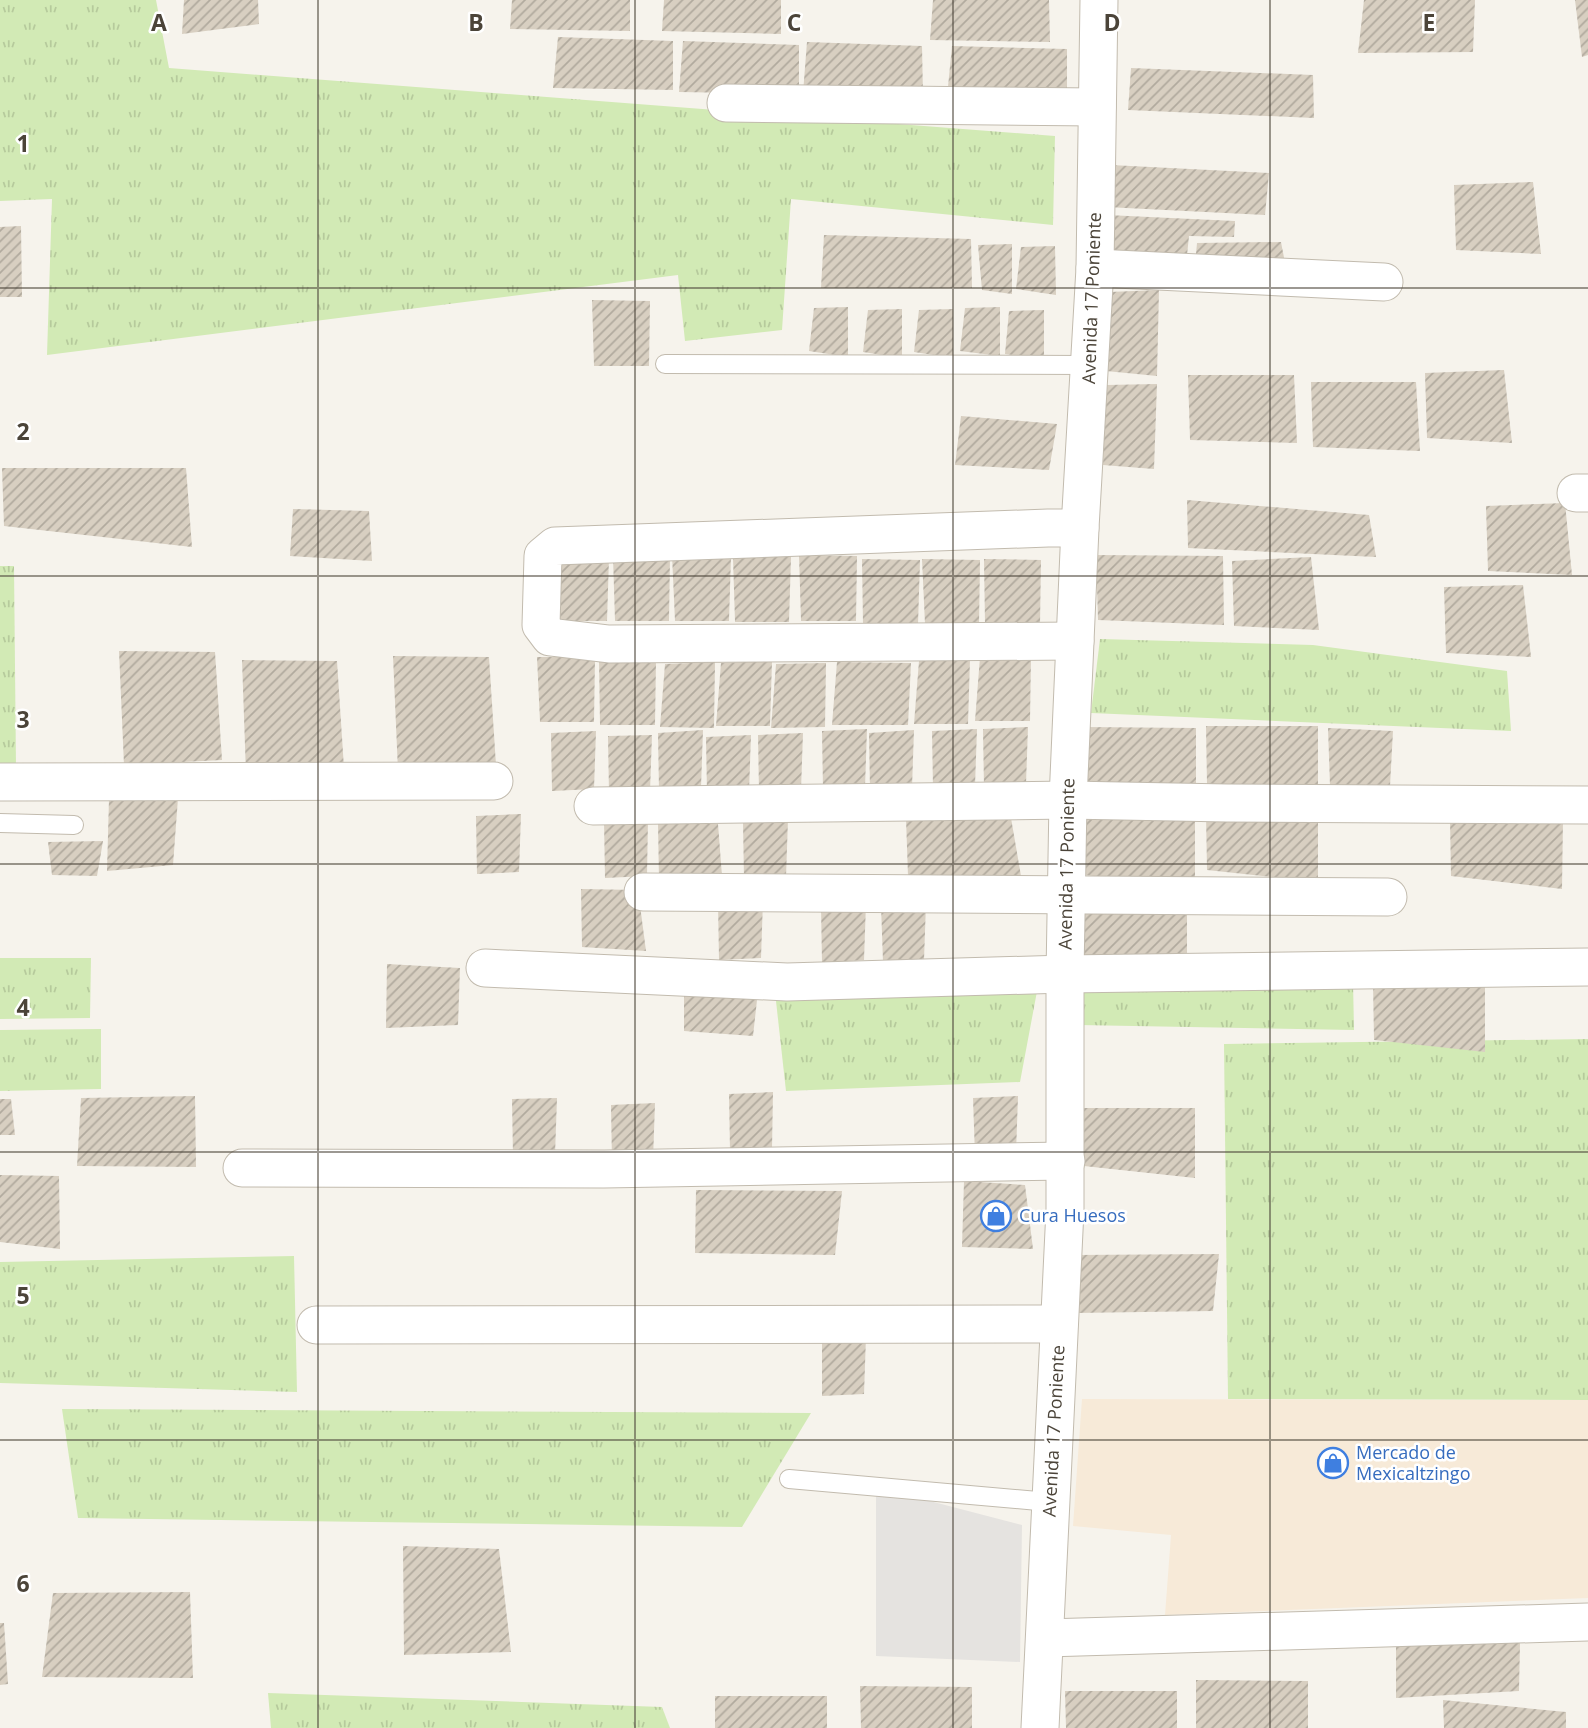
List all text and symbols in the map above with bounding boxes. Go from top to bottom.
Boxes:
text: A [151,6,167,38]
text: B [468,6,484,38]
text: C [787,6,801,38]
text: D [1103,6,1121,38]
text: E [1423,6,1435,38]
text: 1 [16,127,30,159]
street label: Avenida 17 Poniente [1076,212,1106,384]
text: 2 [16,415,30,447]
text: 3 [16,703,30,735]
street label: Avenida 17 Poniente [1053,778,1079,950]
text: 4 [16,991,30,1023]
shop icon: Cura Huesos [979,1199,1013,1233]
place label: Cura Huesos [1019,1203,1126,1227]
text: 5 [16,1279,30,1311]
street label: Avenida 17 Poniente [1037,1344,1069,1517]
place label: Mercado de Mexicaltzingo [1356,1440,1470,1485]
shop icon: Mercado de Mexicaltzingo [1316,1446,1350,1480]
text: 6 [16,1567,30,1599]

